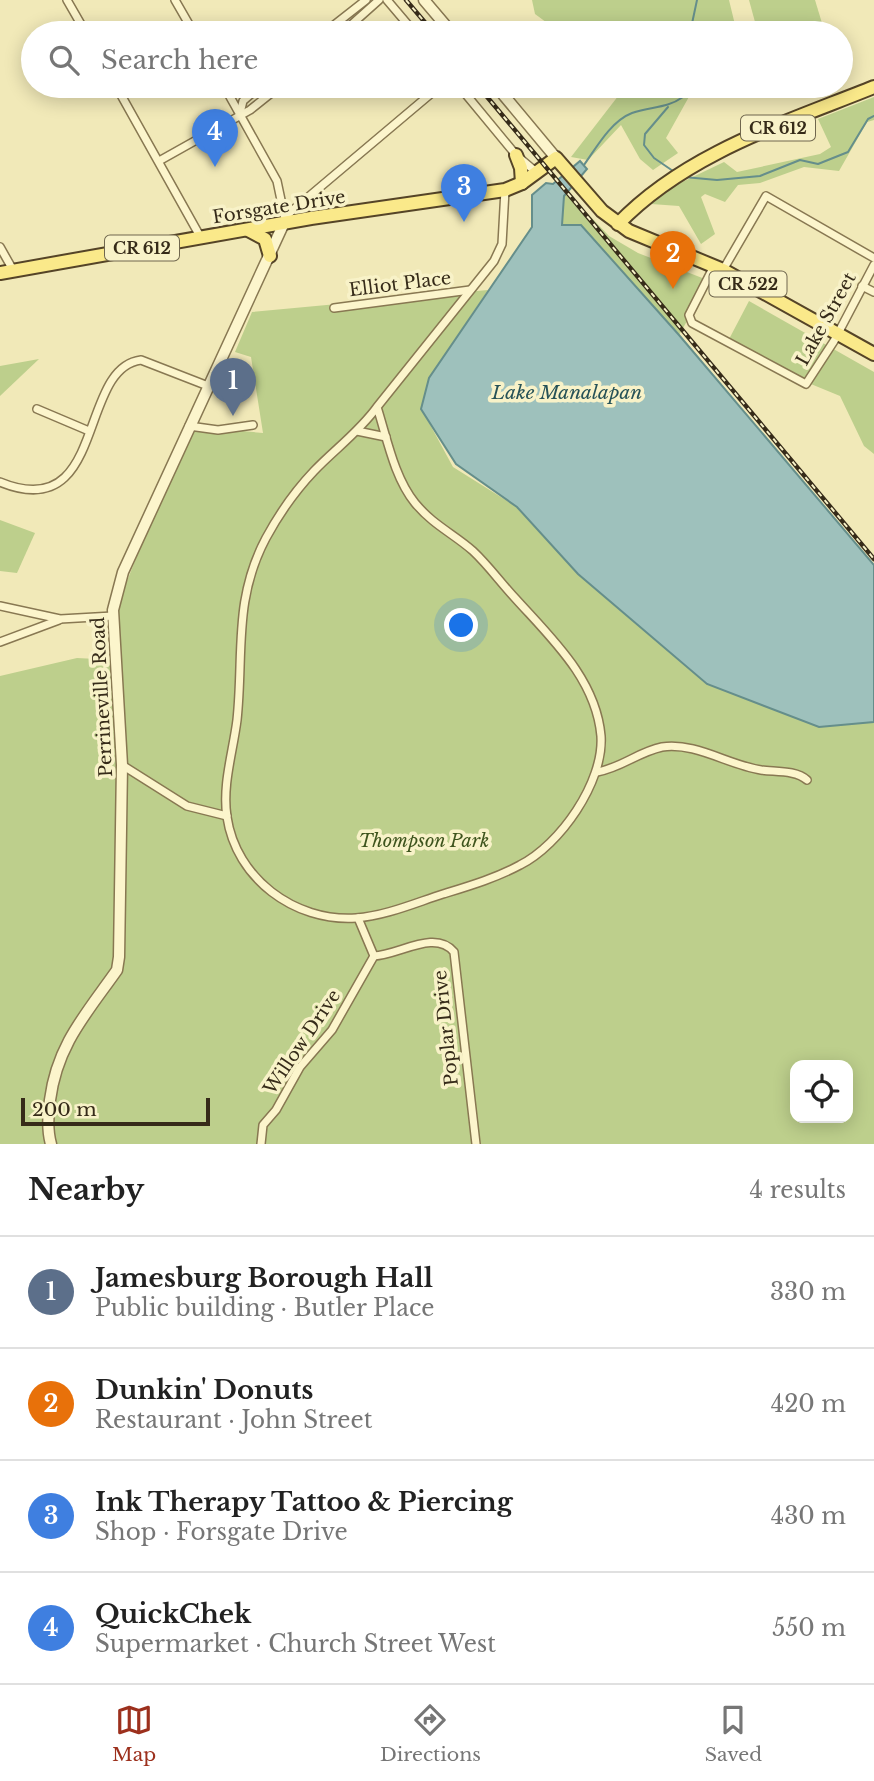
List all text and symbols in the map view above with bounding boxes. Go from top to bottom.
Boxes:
search box [21,21,853,98]
icon: search [45,41,83,79]
text: Search here [101,44,258,76]
pin: 4 [192,109,238,167]
road number: CR 612 [741,116,815,140]
pin: 3 [441,164,487,222]
street label: Forsgate Drive [211,186,347,228]
pin: 2 [650,231,696,289]
road number: CR 612 [105,236,179,260]
street label: Elliot Place [348,267,452,301]
street label: Lake Street [791,268,861,369]
road number: CR 522 [710,272,786,296]
pin: 1 [210,358,256,416]
water label: Lake Manalapan [491,381,642,404]
your location [444,608,478,642]
street label: Perrineville Road [87,616,117,778]
park label: Thompson Park [359,830,489,852]
street label: Poplar Drive [429,969,463,1087]
street label: Willow Drive [258,985,345,1099]
map controls [790,1060,853,1123]
button: locate [790,1060,853,1123]
scale bar [21,1095,210,1127]
text: 200 m [32,1098,97,1121]
text: Nearby [28,1171,144,1208]
text: 4 results [750,1176,846,1204]
text: Jamesburg Borough Hall [95,1262,433,1294]
text: 1 [46,1278,56,1306]
text: 330 m [770,1278,846,1306]
text: Public building · Butler Place [95,1294,435,1322]
text: Dunkin' Donuts [95,1374,313,1406]
text: 2 [44,1390,58,1418]
text: 420 m [771,1390,846,1418]
text: Restaurant · John Street [95,1406,372,1434]
text: Ink Therapy Tattoo & Piercing [95,1486,513,1518]
text: 3 [44,1502,58,1530]
text: 430 m [771,1502,846,1530]
text: Shop · Forsgate Drive [95,1518,348,1546]
text: QuickChek [95,1598,251,1630]
text: 4 [43,1614,59,1642]
text: 550 m [772,1614,846,1642]
text: Supermarket · Church Street West [95,1630,496,1658]
tab: Map [112,1701,156,1766]
tab: Directions [380,1701,481,1766]
tab: Saved [705,1701,762,1766]

